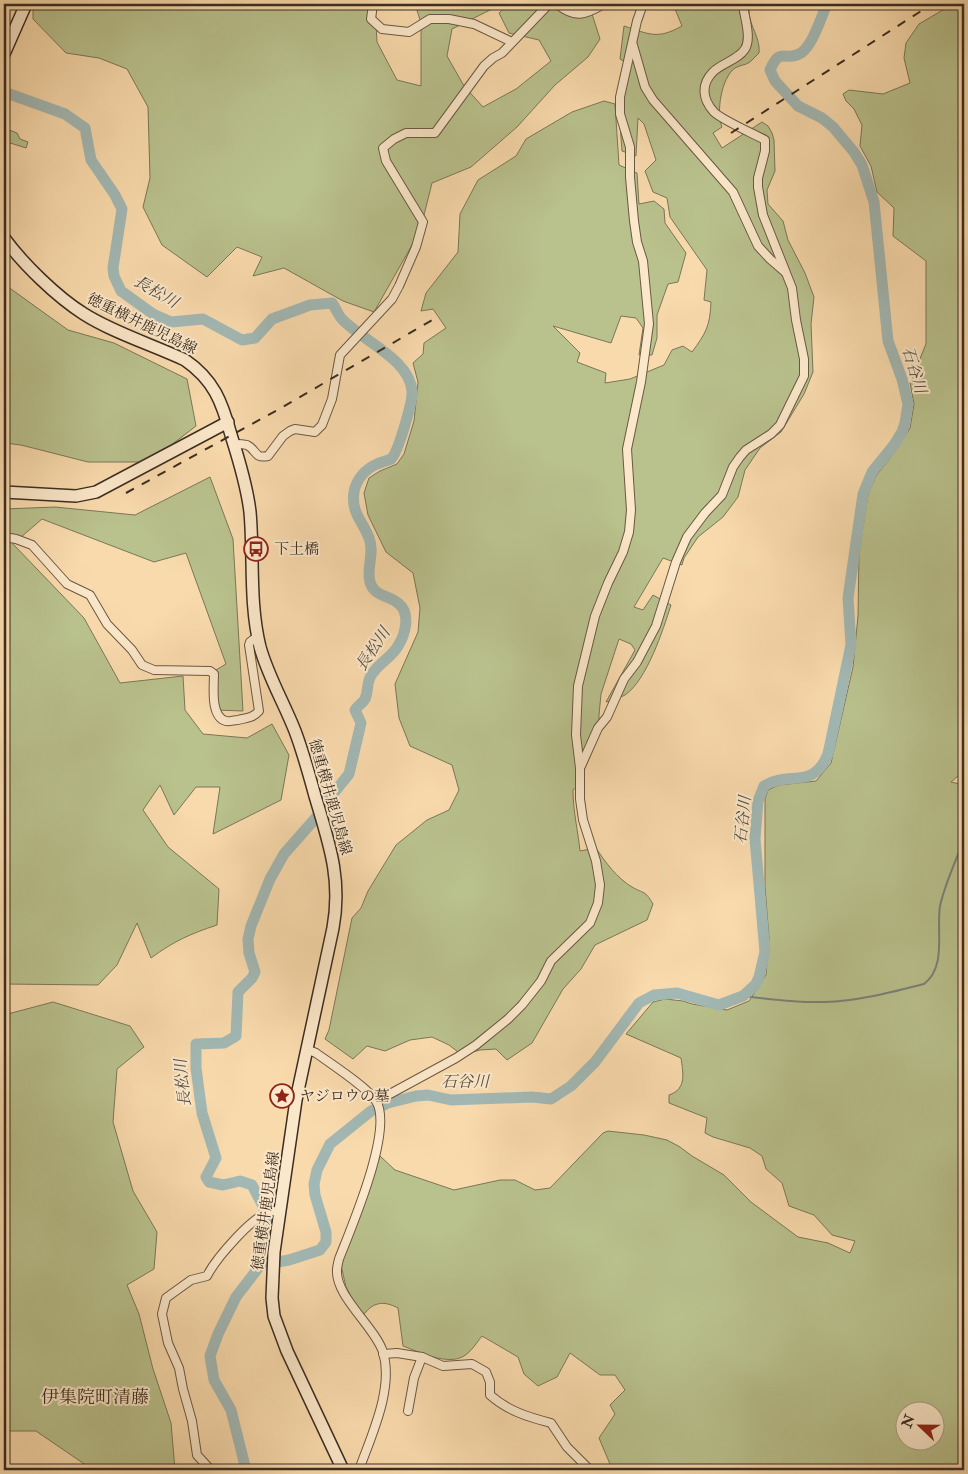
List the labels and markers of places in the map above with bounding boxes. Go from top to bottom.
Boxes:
bus stop icon: 下土橋 [243,536,269,562]
place label: 下土橋 [274,540,319,559]
place icon: ヤジロウの墓 [269,1083,295,1109]
place label: ヤジロウの墓 [300,1087,390,1106]

